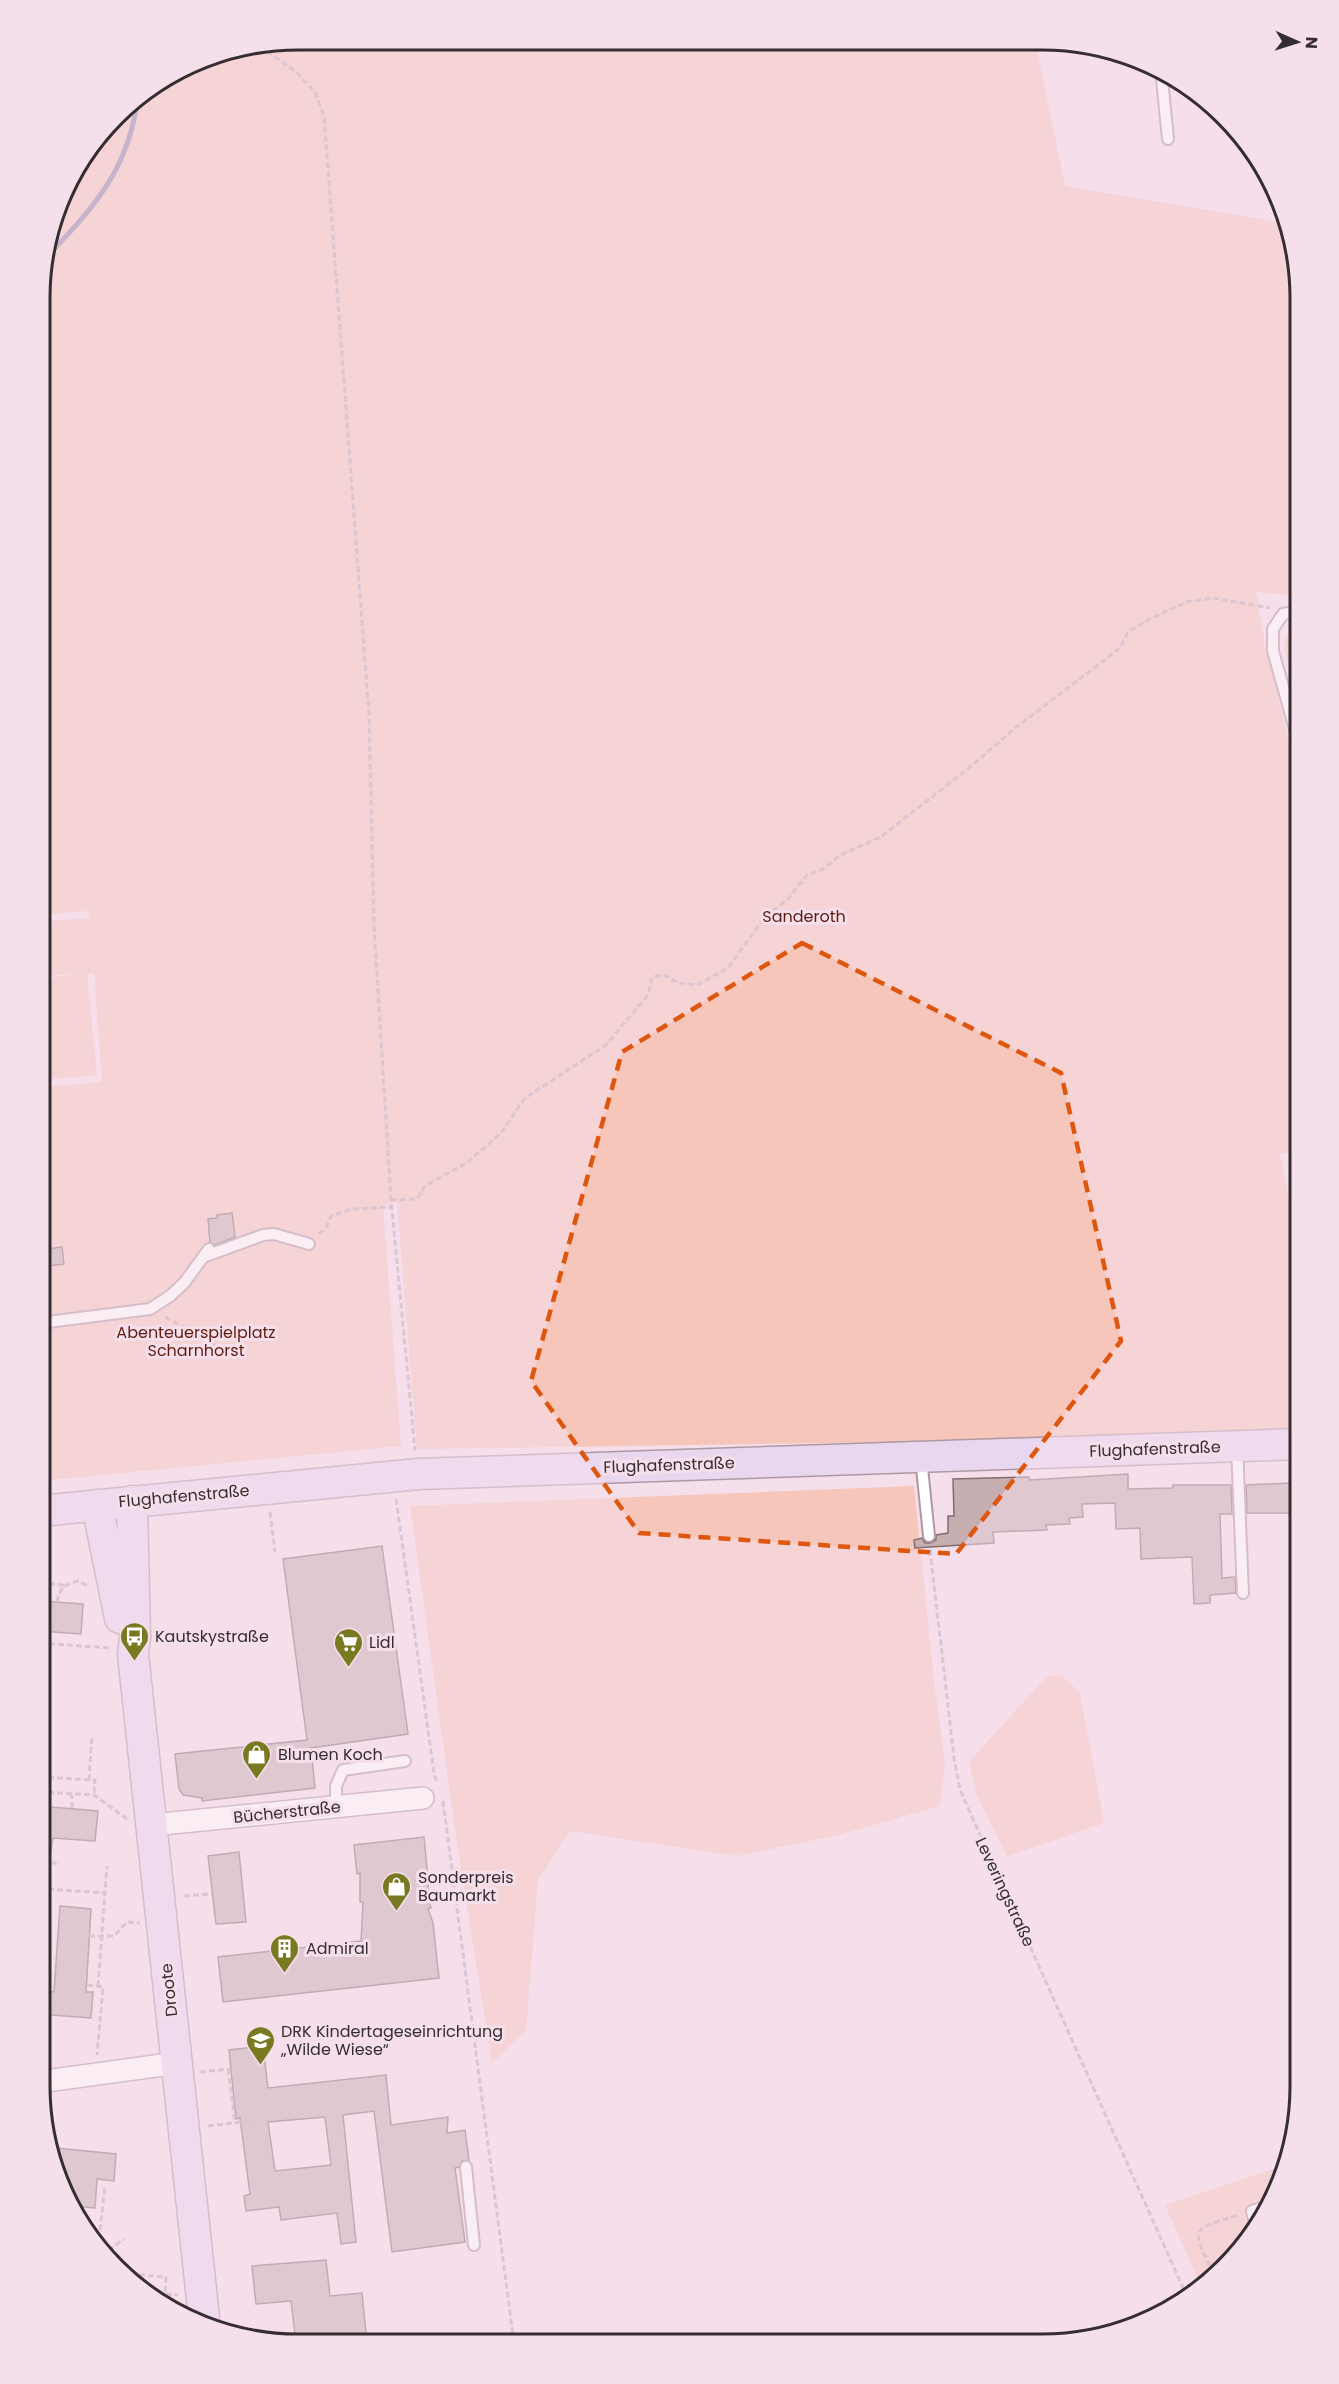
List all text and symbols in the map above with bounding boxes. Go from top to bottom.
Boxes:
north arrow [1267,12,1327,72]
text: N [1300,36,1323,49]
park label: Sanderoth [762,905,846,928]
park label: Abenteuerspielplatz Scharnhorst [116,1321,276,1362]
street label: Flughafenstraße [1089,1435,1221,1463]
street label: Flughafenstraße [603,1451,735,1479]
street label: Flughafenstraße [118,1479,250,1513]
bus stop icon: Kautskystraße [118,1620,150,1662]
place label: Kautskystraße [155,1625,269,1648]
supermarket icon: Lidl [332,1626,364,1668]
place label: Lidl [369,1631,395,1654]
shop icon: Blumen Koch [241,1738,273,1780]
place label: Blumen Koch [278,1743,383,1766]
street label: Bücherstraße [232,1795,342,1829]
street label: Leveringstraße [970,1833,1040,1951]
place label: Sonderpreis Baumarkt [418,1866,514,1907]
shop icon: Sonderpreis Baumarkt [381,1870,413,1912]
building icon: Admiral [269,1932,301,1974]
place label: Admiral [306,1937,369,1960]
street label: Droote [155,1962,183,2018]
place label: DRK Kindertageseinrichtung „Wilde Wiese“ [280,2020,503,2061]
school or university icon: DRK Kindertageseinrichtung „Wilde Wiese“ [244,2024,276,2066]

